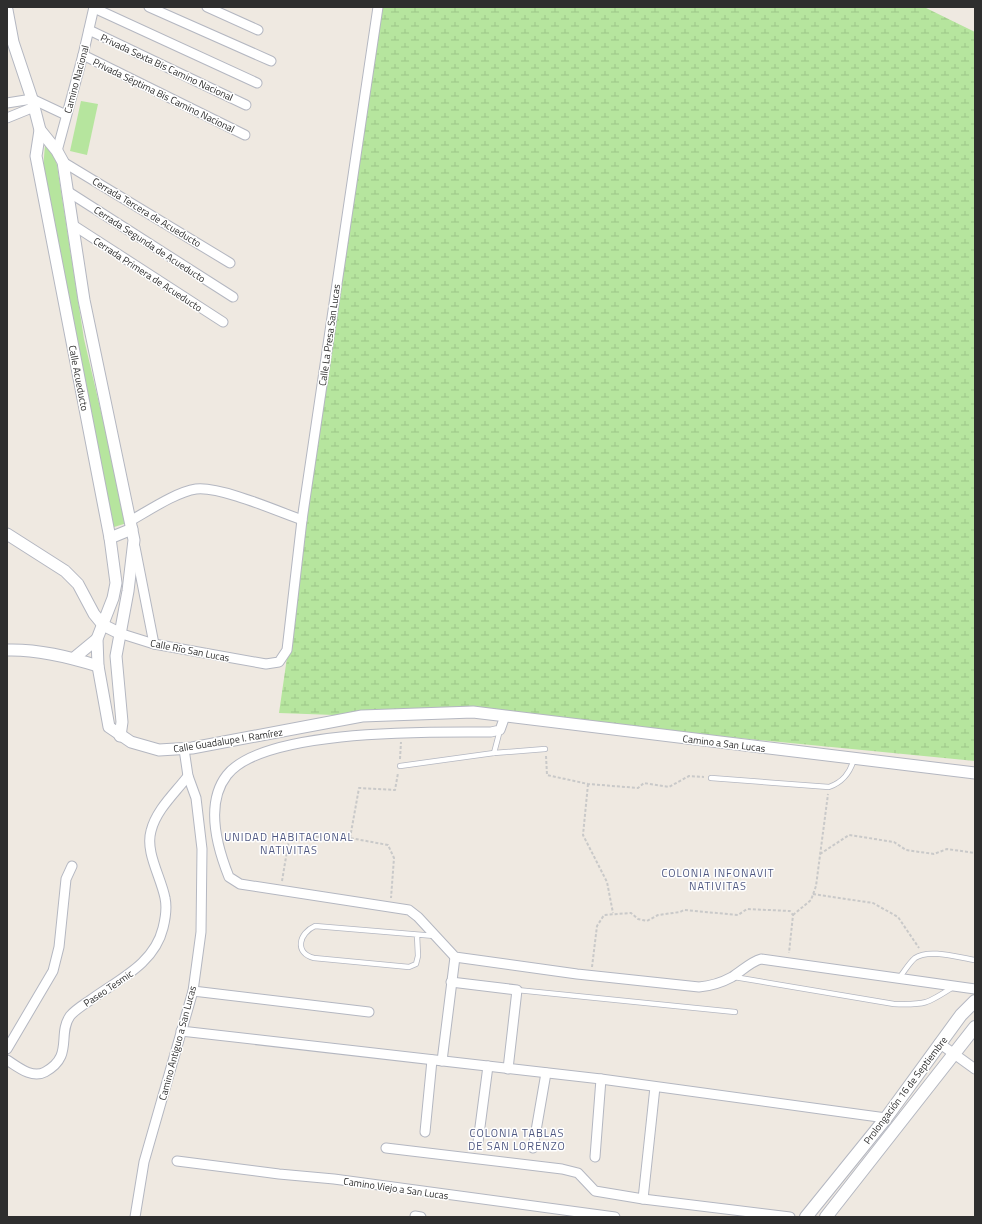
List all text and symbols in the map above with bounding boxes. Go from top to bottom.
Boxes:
street label: Privada Sexta Bis Camino Nacional [98,30,236,105]
street label: Camino Nacional [60,43,93,115]
street label: Privada Séptima Bis Camino Nacional [90,54,237,136]
street label: Cerrada Tercera de Acueducto [90,174,204,251]
street label: Cerrada Segunda de Acueducto [91,203,209,286]
street label: Cerrada Primera de Acueducto [90,233,205,315]
street label: Calle La Presa San Lucas [315,283,344,387]
street label: Calle Acueducto [65,344,92,412]
street label: Calle Río San Lucas [149,635,231,666]
street label: Calle Guadalupe I. Ramírez [172,724,284,757]
street label: Camino a San Lucas [682,731,766,756]
district label: UNIDAD HABITACIONAL NATIVITAS [224,829,354,858]
district label: COLONIA INFONAVIT NATIVITAS [661,865,775,894]
street label: Paseo Tesmic [80,966,136,1011]
street label: Camino Antiguo a San Lucas [155,984,200,1102]
street label: Prolongación 16 de Septiembre [860,1033,951,1147]
district label: COLONIA TABLAS DE SAN LORENZO [468,1125,566,1154]
street label: Camino Viejo a San Lucas [342,1174,450,1203]

